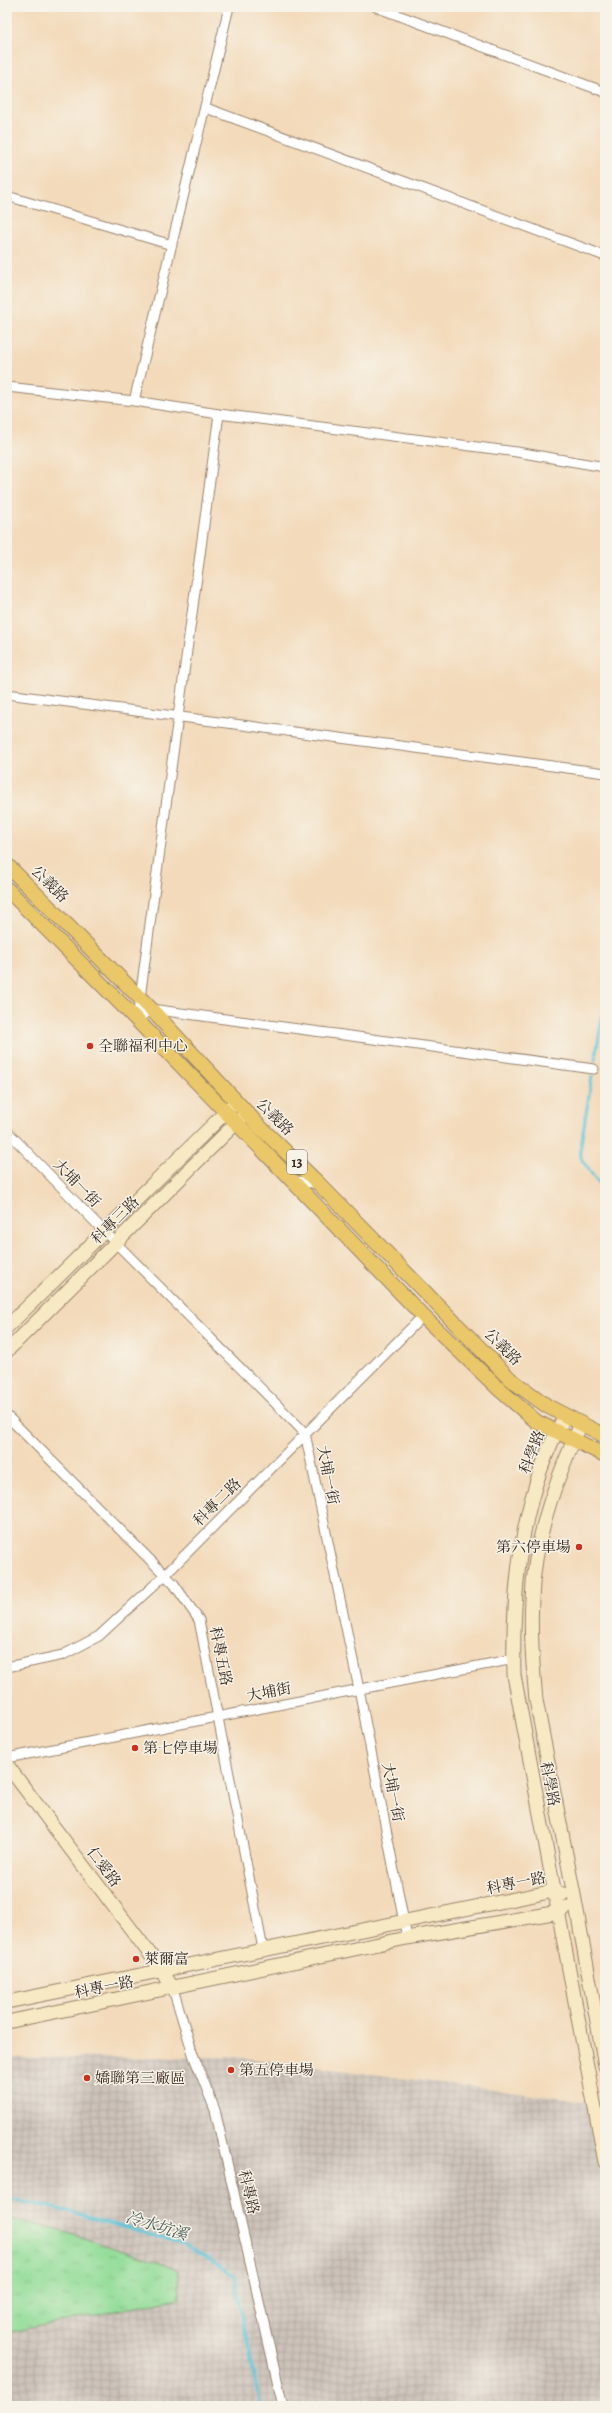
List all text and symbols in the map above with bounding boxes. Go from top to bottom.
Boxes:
street label: 公義路 [27,861,73,907]
place label: 全聯福利中心 [98,1036,188,1056]
marker: 全聯福利中心 [85,1041,95,1051]
street label: 公義路 [252,1094,298,1140]
road number: 13 [287,1150,307,1174]
street label: 大埔一街 [49,1154,105,1212]
street label: 科專三路 [87,1192,143,1248]
street label: 公義路 [480,1324,526,1370]
street label: 科學路 [515,1427,549,1477]
street label: 大埔一街 [312,1444,344,1506]
street label: 科專二路 [189,1474,245,1530]
place label: 第六停車場 [496,1537,571,1557]
marker: 第六停車場 [574,1542,584,1552]
street label: 科專五路 [205,1625,237,1687]
street label: 大埔街 [245,1678,293,1706]
place label: 第七停車場 [143,1738,218,1758]
marker: 第七停車場 [130,1743,140,1753]
street label: 科學路 [536,1760,564,1808]
street label: 大埔一街 [377,1761,409,1823]
street label: 仁愛路 [82,1843,126,1891]
street label: 科專一路 [485,1867,547,1899]
place label: 萊爾富 [144,1949,189,1969]
marker: 萊爾富 [131,1954,141,1964]
street label: 科專一路 [73,1971,135,2003]
place label: 第五停車場 [239,2060,314,2080]
marker: 第五停車場 [226,2065,236,2075]
place label: 嬌聯第三廠區 [95,2068,185,2088]
marker: 嬌聯第三廠區 [82,2073,92,2083]
street label: 科專路 [234,2168,264,2216]
water label: 冷水坑溪 [123,2206,192,2246]

